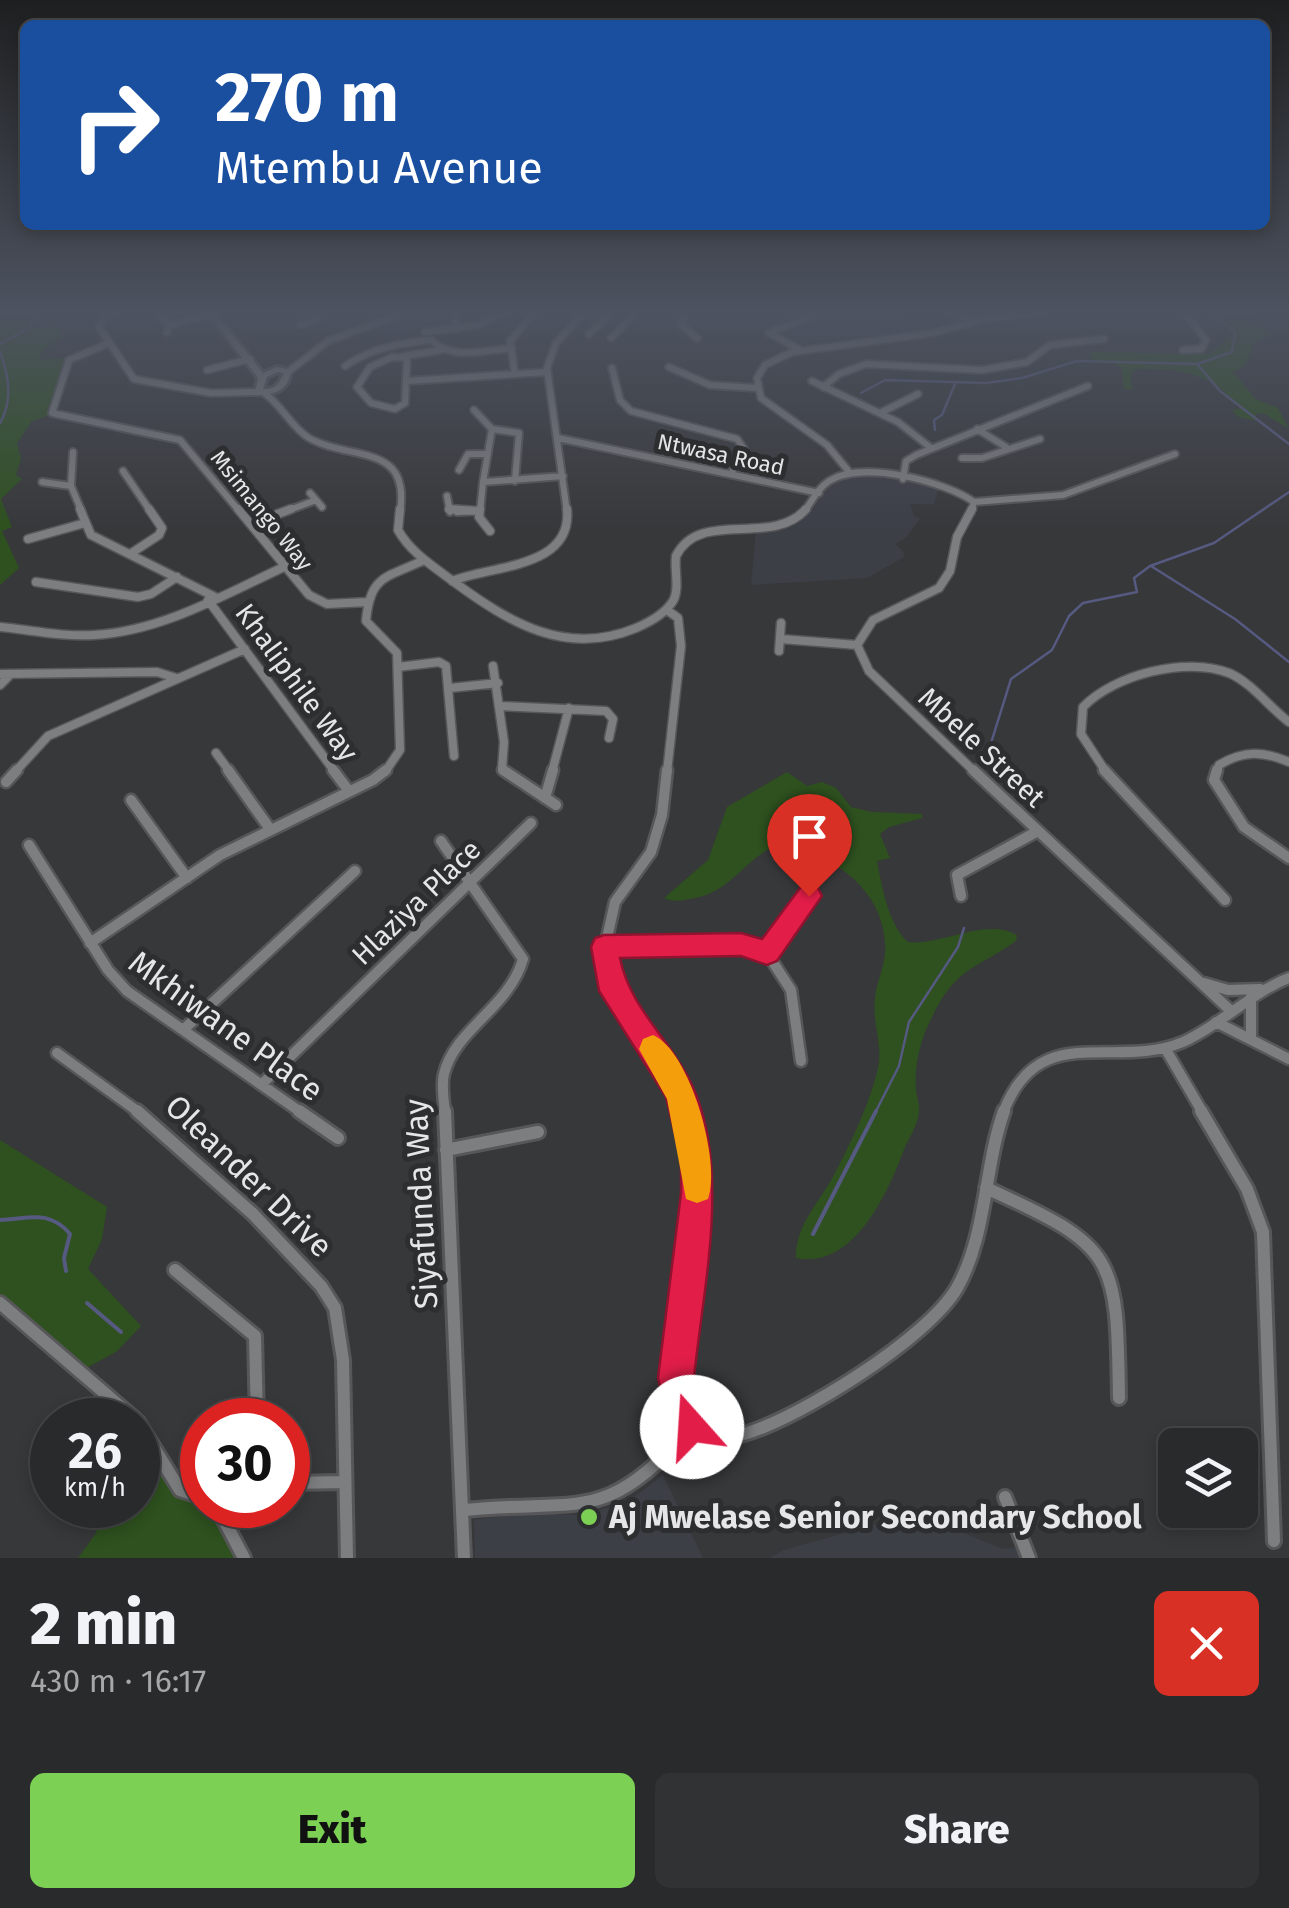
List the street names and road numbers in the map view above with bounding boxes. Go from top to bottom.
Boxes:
street label: Ntwasa Road [655,428,787,481]
street label: Msimango Way [205,445,318,576]
street label: Khaliphile Way [228,597,365,768]
street label: Mbele Street [912,681,1052,815]
street label: Hlaziya Place [345,833,487,972]
street label: Mkhiwane Place [122,943,330,1109]
street label: Oleander Drive [158,1087,340,1265]
street label: Siyafunda Way [397,1098,445,1310]

